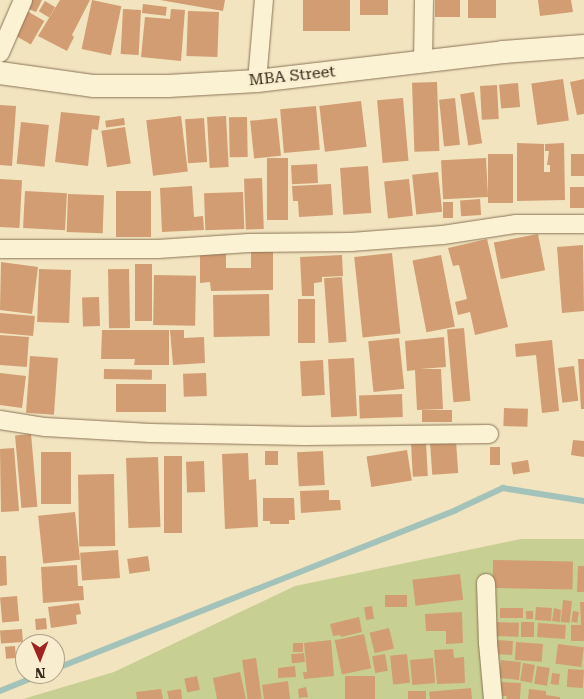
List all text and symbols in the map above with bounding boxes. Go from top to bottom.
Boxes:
street label: MBA Street [248,62,336,90]
north arrow [15,634,65,684]
text: N [35,665,46,681]

